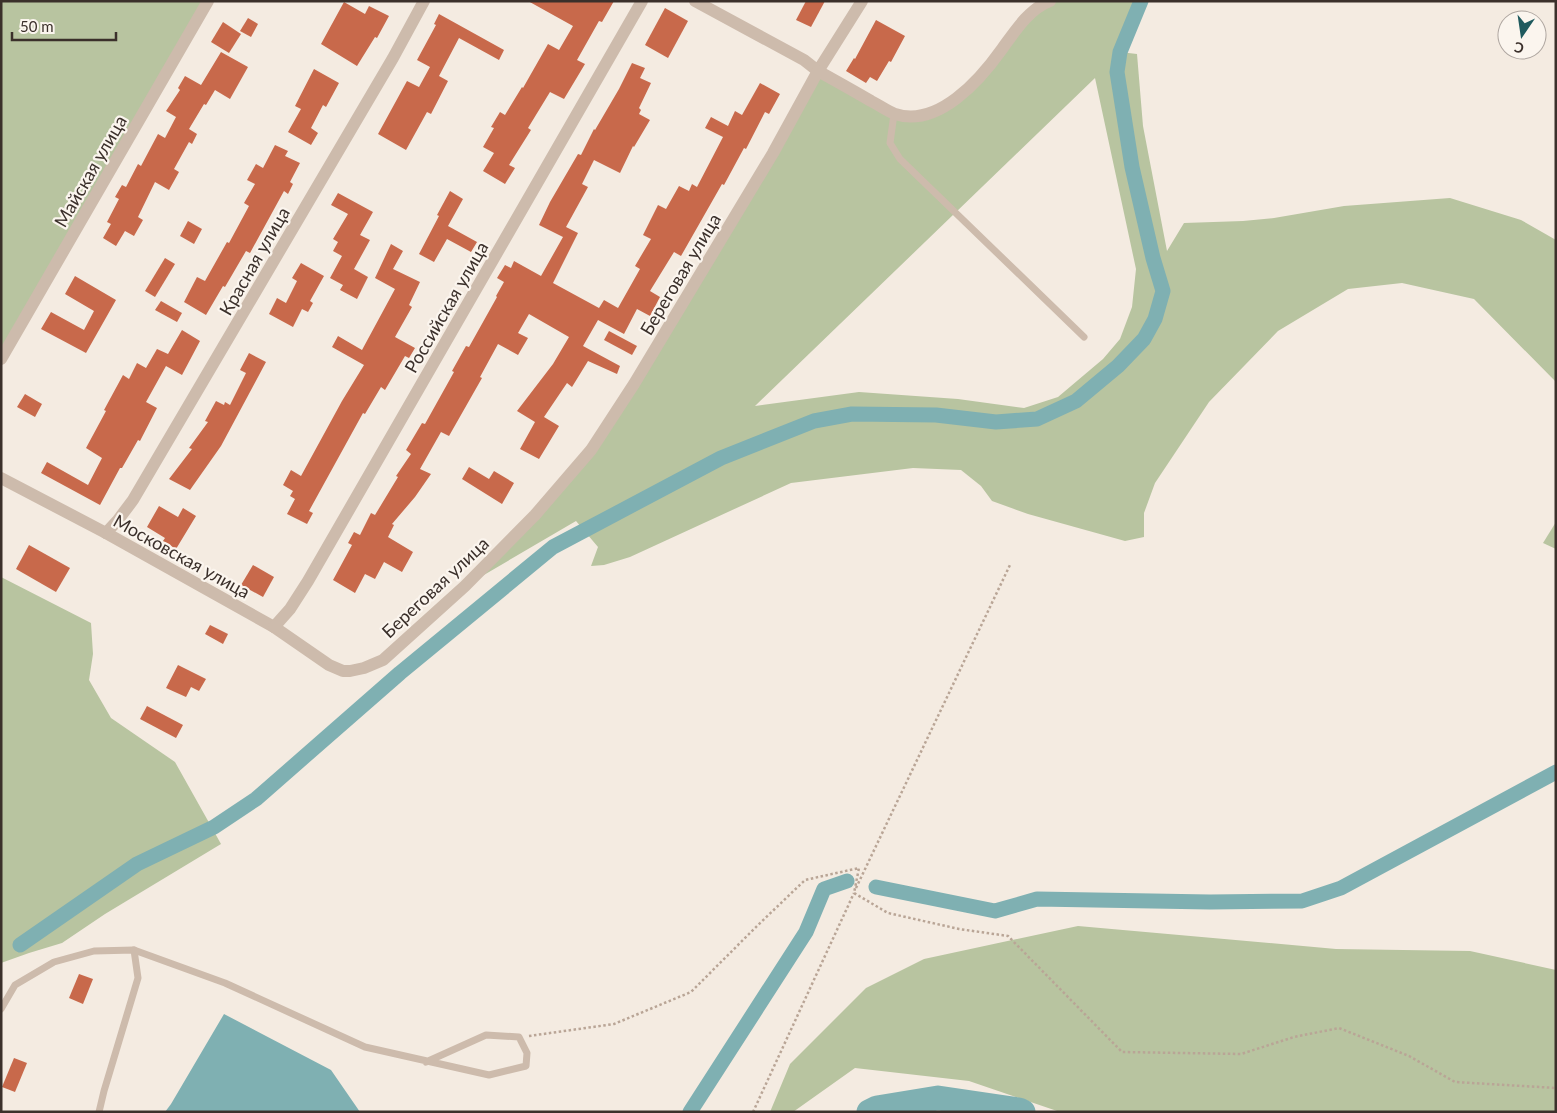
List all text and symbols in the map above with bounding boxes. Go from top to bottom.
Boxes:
scale bar [12,10,116,42]
north arrow [1497,10,1547,60]
text: 50 m [20,17,54,35]
text: С [1512,39,1525,57]
street label: Майская улица [49,111,131,231]
street label: Красная улица [214,203,294,319]
street label: Береговая улица [635,209,725,339]
street label: Российская улица [400,238,492,376]
street label: Московская улица [110,509,254,603]
street label: Береговая улица [377,532,493,642]

